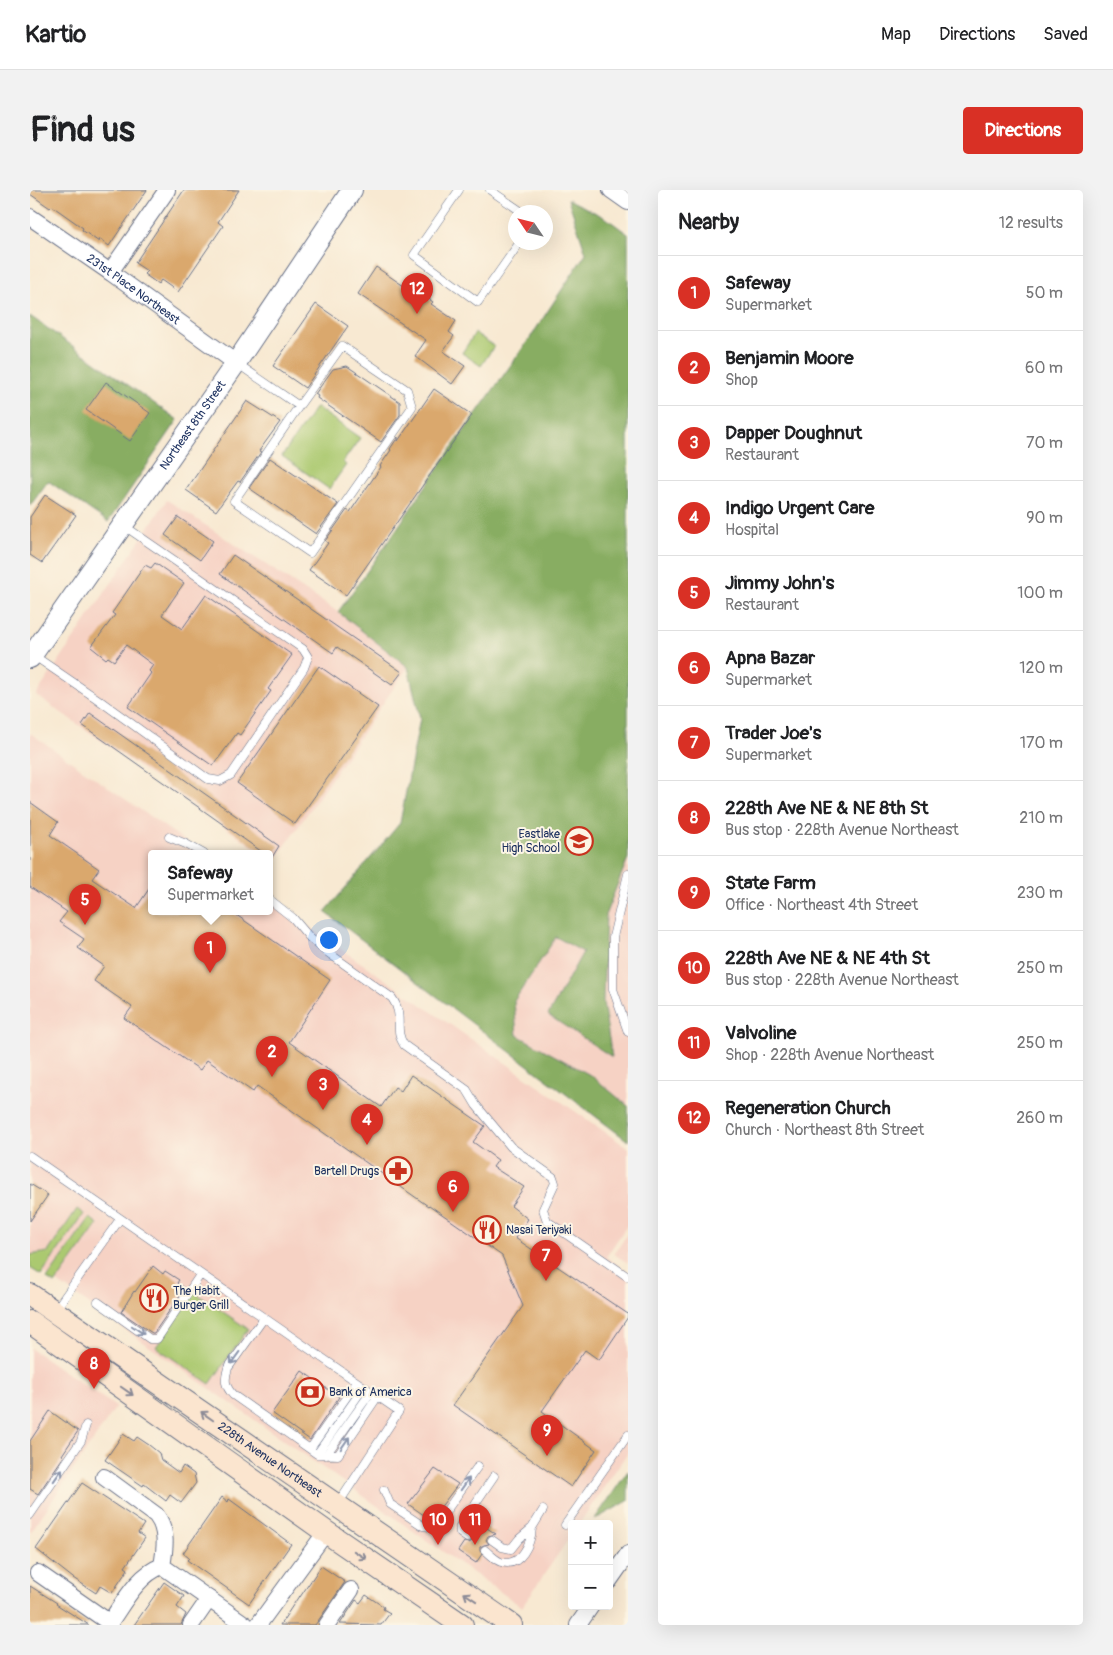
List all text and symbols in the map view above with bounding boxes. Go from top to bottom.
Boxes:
text: Kartio [25,20,86,49]
text: Map [881,23,911,46]
text: Directions [939,23,1015,46]
text: Saved [1043,23,1088,46]
button: Directions [963,107,1083,154]
text: Find us [30,108,135,152]
north arrow [508,205,553,250]
text: Nearby [678,209,739,236]
text: 12 results [999,213,1063,233]
street label: 231st Place Northeast [83,251,183,328]
text: Safeway [725,271,791,295]
pin: 12 [401,273,433,314]
text: 1 [691,283,697,303]
text: 50 m [1026,283,1063,303]
text: Supermarket [725,295,812,315]
text: Benjamin Moore [725,346,854,370]
text: 2 [690,358,698,378]
text: 60 m [1025,358,1063,378]
text: Shop [725,370,758,390]
street label: Northeast 8th Street [157,378,229,473]
text: Dapper Doughnut [725,421,862,445]
text: 3 [690,433,698,453]
text: 70 m [1026,433,1063,453]
text: Restaurant [725,445,799,465]
text: Indigo Urgent Care [725,496,874,520]
text: 4 [689,508,699,528]
text: 90 m [1026,508,1063,528]
text: Hospital [725,520,779,540]
text: Jimmy John's [725,571,834,595]
text: 5 [690,583,698,603]
text: 100 m [1017,583,1063,603]
text: Restaurant [725,595,799,615]
text: Apna Bazar [725,646,815,670]
text: 6 [689,658,699,678]
text: 120 m [1019,658,1063,678]
text: Supermarket [725,670,812,690]
text: Trader Joe's [725,721,821,745]
text: 7 [690,733,698,753]
text: 170 m [1020,733,1063,753]
text: Supermarket [725,745,812,765]
text: 228th Ave NE & NE 8th St [725,796,928,820]
text: 8 [690,808,698,828]
text: 210 m [1019,808,1063,828]
text: Bus stop · 228th Avenue Northeast [725,820,959,840]
school or university icon: Eastlake High School [564,826,594,856]
place label: Eastlake High School [501,827,560,856]
popup [148,850,273,915]
text: Safeway [167,861,233,885]
text: State Farm [725,871,816,895]
text: 9 [690,883,698,903]
text: 230 m [1017,883,1063,903]
pin: 5 [69,884,101,925]
text: Supermarket [167,885,254,905]
text: Office · Northeast 4th Street [725,895,918,915]
your location [316,927,342,953]
pin: 1 [194,932,226,973]
text: 228th Ave NE & NE 4th St [725,946,930,970]
text: 10 [685,958,703,978]
text: 250 m [1017,958,1063,978]
text: Bus stop · 228th Avenue Northeast [725,970,959,990]
text: Valvoline [725,1021,796,1045]
text: 11 [688,1033,700,1053]
text: 250 m [1017,1033,1063,1053]
pin: 2 [256,1036,288,1077]
text: Shop · 228th Avenue Northeast [725,1045,934,1065]
pin: 3 [307,1069,339,1110]
text: Regeneration Church [725,1096,891,1120]
pin: 4 [351,1104,383,1145]
text: 12 [686,1108,702,1128]
text: 260 m [1016,1108,1063,1128]
text: Church · Northeast 8th Street [725,1120,924,1140]
pharmacy icon: Bartell Drugs [383,1156,413,1186]
place label: Bartell Drugs [314,1164,380,1179]
pin: 6 [437,1171,469,1212]
restaurant icon: Nasai Teriyaki [472,1215,502,1245]
place label: Nasai Teriyaki [506,1223,572,1238]
pin: 7 [530,1240,562,1281]
restaurant icon: The Habit Burger Grill [139,1283,169,1313]
place label: The Habit Burger Grill [173,1284,229,1313]
one-way arrow [131,1325,145,1335]
pin: 8 [78,1348,110,1389]
one-way arrow [230,1351,240,1365]
bank icon: Bank of America [295,1377,325,1407]
one-way arrow [120,1385,133,1396]
place label: Bank of America [329,1385,412,1400]
one-way arrow [200,1411,214,1421]
pin: 9 [531,1415,563,1456]
street label: 228th Avenue Northeast [215,1419,325,1501]
one-way arrow [340,1437,350,1451]
one-way arrow [53,1468,63,1482]
one-way arrow [460,1477,470,1491]
pin: 10 [422,1504,454,1545]
pin: 11 [459,1504,491,1545]
map controls [568,1520,613,1610]
button: + [568,1520,613,1565]
one-way arrow [352,1550,366,1560]
button: − [568,1565,613,1610]
one-way arrow [464,1592,478,1602]

